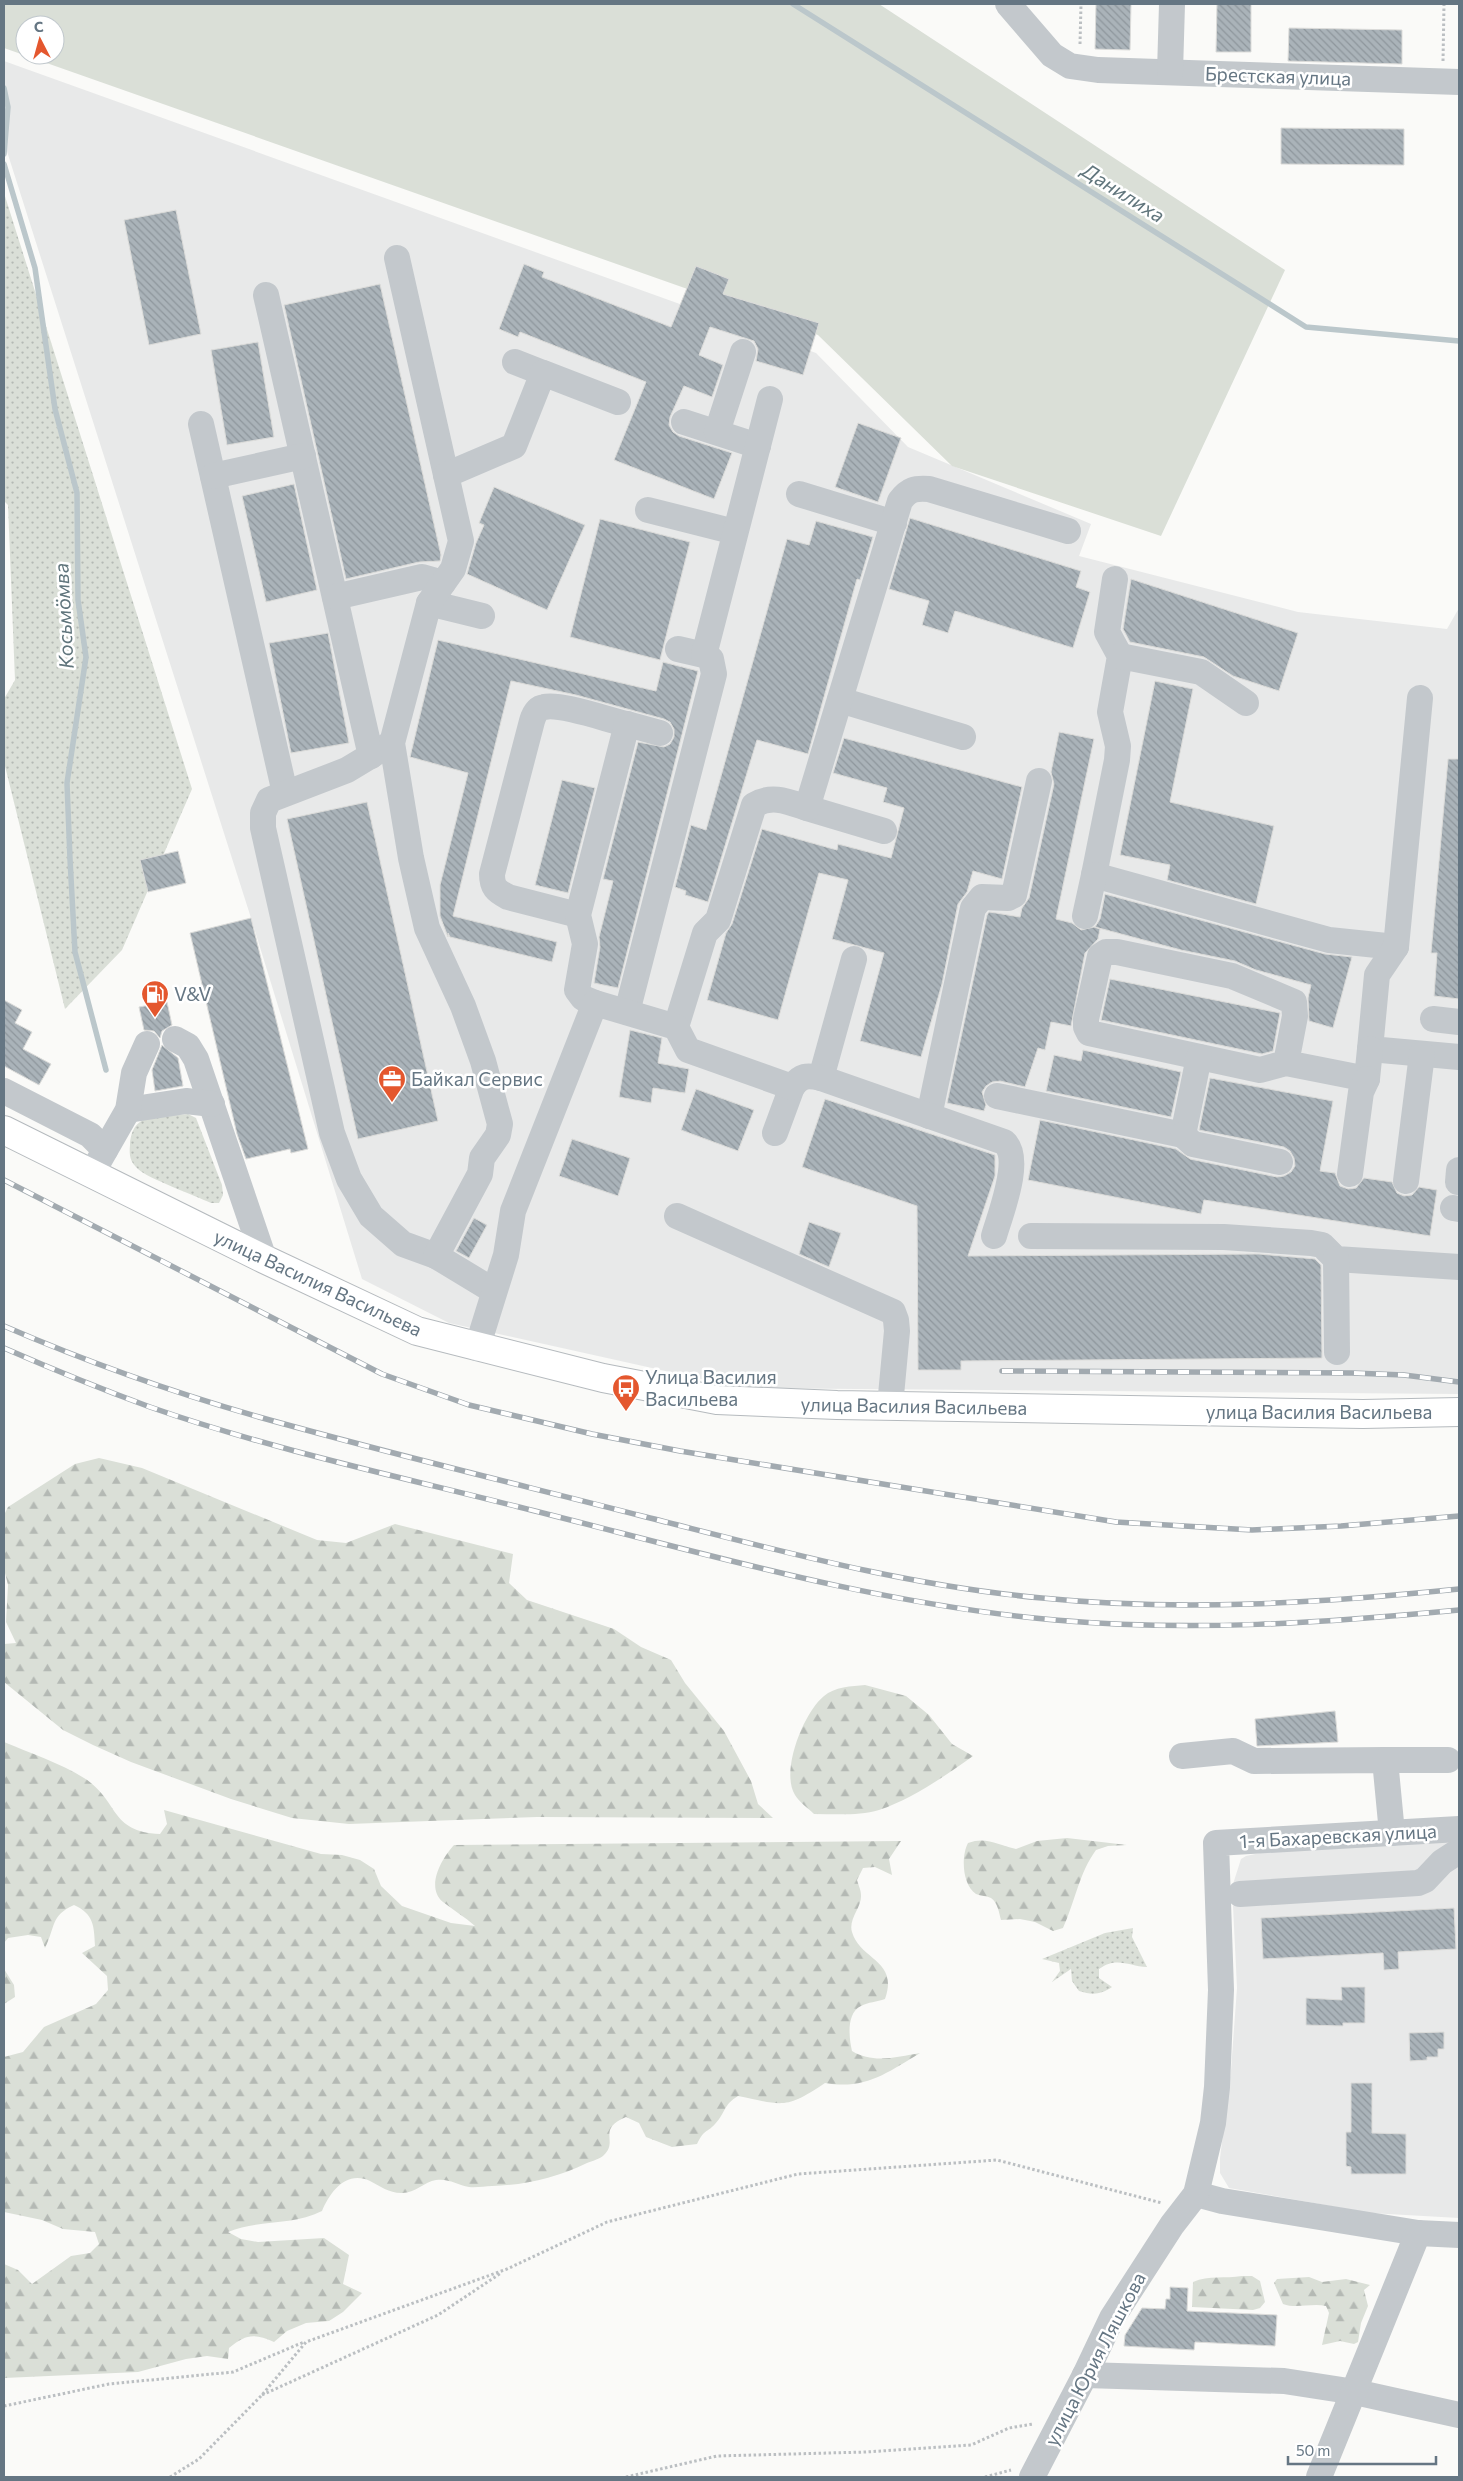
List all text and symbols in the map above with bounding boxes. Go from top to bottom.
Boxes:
north arrow [15,15,65,65]
text: С [33,18,44,36]
street label: Брестская улица [1205,61,1351,90]
water label: Данилиха [1076,156,1169,227]
water label: Косьмӧмва [48,563,78,670]
fuel station icon: V&V [140,979,170,1018]
place label: V&V [174,982,211,1005]
office icon: Байкал Сервис [377,1064,407,1103]
place label: Байкал Сервис [411,1067,543,1090]
street label: улица Василия Васильева [211,1224,426,1341]
place label: Улица Василия Васильева [645,1365,777,1410]
bus stop icon: Улица Василия Васильева [611,1373,641,1412]
street label: улица Василия Васильева [801,1392,1028,1419]
street label: улица Василия Васильева [1206,1400,1432,1423]
street label: 1-я Бахаревская улица [1239,1819,1437,1852]
street label: улица Юрия Ляшкова [1039,2268,1150,2449]
scale bar [1288,2434,1436,2466]
text: 50 m [1296,2441,1330,2459]

